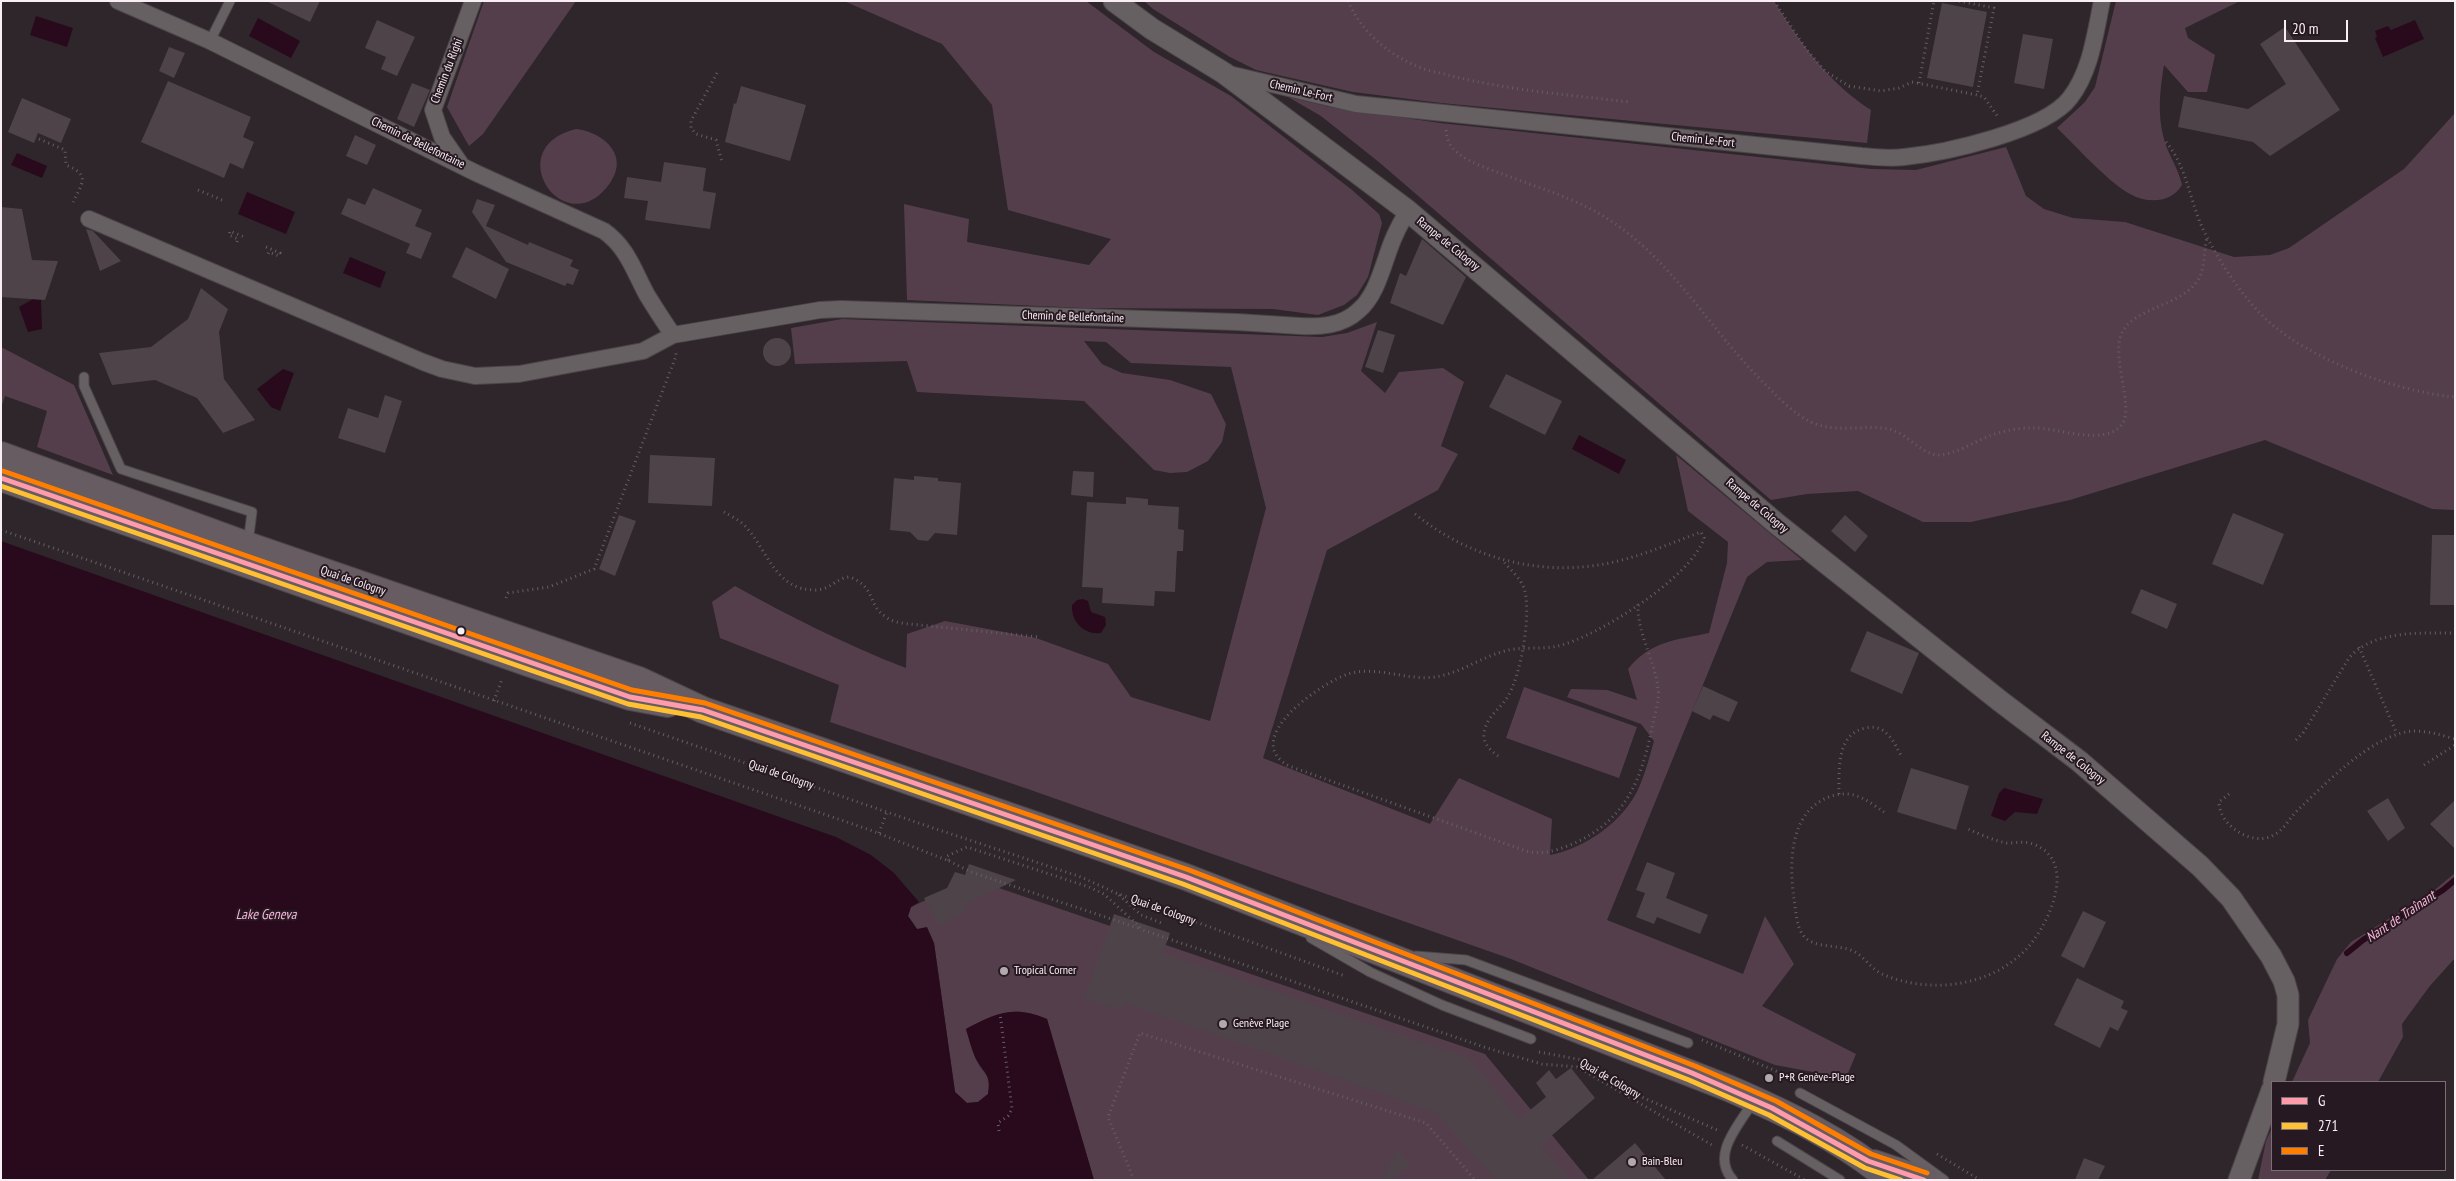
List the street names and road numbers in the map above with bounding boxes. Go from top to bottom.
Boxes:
street label: Chemin du Righi [428,37,466,105]
street label: Chemin Le-Fort [1268,77,1334,105]
street label: Chemin de Bellefontaine [369,114,467,172]
street label: Chemin Le-Fort [1670,130,1736,150]
street label: Rampe de Cologny [1414,214,1482,274]
street label: Chemin de Bellefontaine [1022,308,1124,326]
street label: Rampe de Cologny [1723,476,1791,536]
street label: Quai de Cologny [319,563,387,599]
street label: Rampe de Cologny [2038,729,2108,787]
street label: Quai de Cologny [747,757,815,793]
street label: Quai de Cologny [1129,892,1197,928]
street label: Quai de Cologny [1577,1056,1643,1102]

